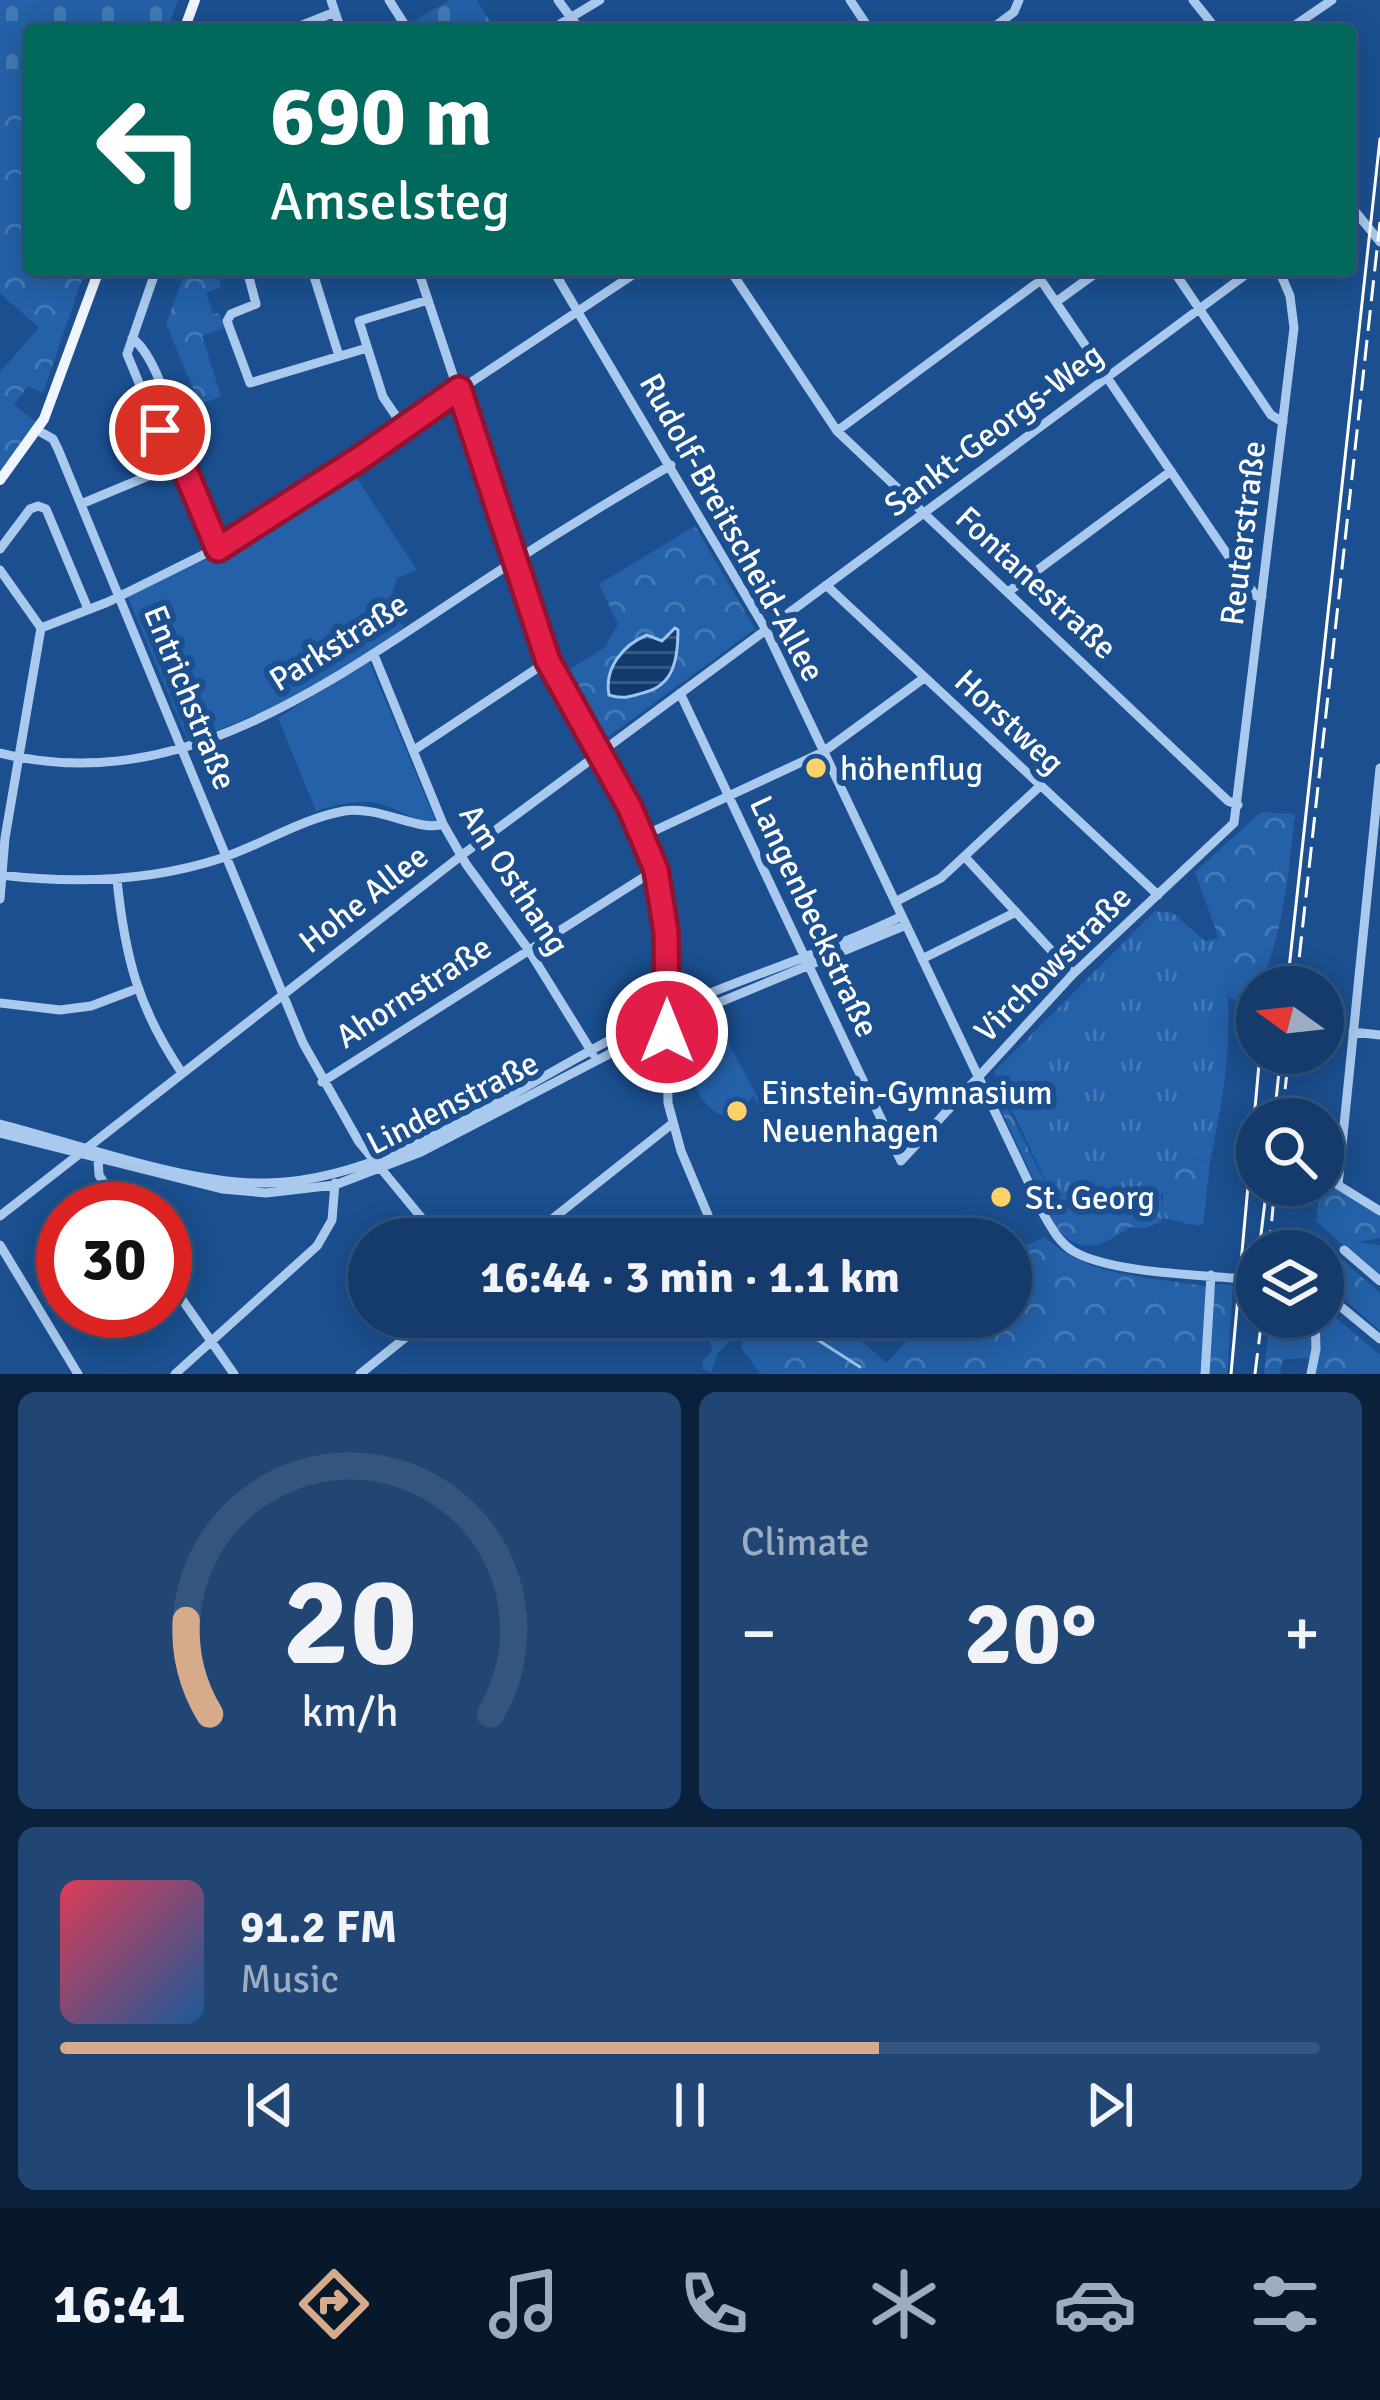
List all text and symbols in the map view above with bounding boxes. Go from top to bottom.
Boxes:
text: 690 m [270,65,492,169]
icon: left [72,72,228,228]
text: Amselsteg [270,168,510,235]
street label: Sankt-Georgs-Weg [876,335,1111,526]
street label: Rudolf-Breitscheid-Allee [630,367,833,689]
pin [109,379,211,481]
icon: arrive [127,397,193,463]
street label: Reuterstraße [1212,439,1275,628]
street label: Fontanestraße [947,498,1125,668]
street label: Parkstraße [262,584,415,701]
street label: Entrichstraße [134,599,245,796]
street label: Horstweg [946,661,1072,783]
place label: höhenflug [840,749,983,790]
marker: höhenflug [803,755,829,781]
street label: Langenbeckstraße [740,789,887,1044]
street label: Am Osthang [450,797,578,963]
street label: Hohe Allee [291,836,437,962]
street label: Virchowstraße [966,877,1140,1051]
street label: Ahornstraße [328,927,499,1058]
north arrow [1236,966,1344,1074]
map controls [1236,966,1344,1338]
position arrow [604,969,730,1095]
street label: Lindenstraße [360,1043,545,1164]
place label: Einstein-Gymnasium Neuenhagen [761,1073,1053,1152]
marker: Einstein-Gymnasium Neuenhagen [724,1098,750,1124]
button: search [1236,1098,1344,1206]
place label: St. Georg [1025,1178,1155,1219]
speed limit sign: 30 [36,1182,192,1338]
marker: St. Georg [988,1184,1014,1210]
button: layers [1236,1230,1344,1338]
text: 16:44 · 3 min · 1.1 km [480,1250,900,1305]
text: Climate [741,1518,870,1566]
text: 20 [282,1546,417,1699]
text: 20° [964,1578,1097,1689]
text: − [741,1593,777,1674]
text: + [1284,1593,1320,1674]
text: km/h [301,1685,398,1738]
text: 91.2 FM [240,1900,397,1955]
text: Music [240,1955,339,2003]
icon: previous [237,2072,303,2138]
icon: pause [657,2072,723,2138]
icon: next [1077,2072,1143,2138]
icon: directions [292,2262,376,2346]
icon: music [482,2262,566,2346]
icon: phone [672,2262,756,2346]
icon: climate [862,2262,946,2346]
icon: car [1053,2262,1137,2346]
icon: filters [1243,2262,1327,2346]
text: 16:41 [53,2271,186,2338]

